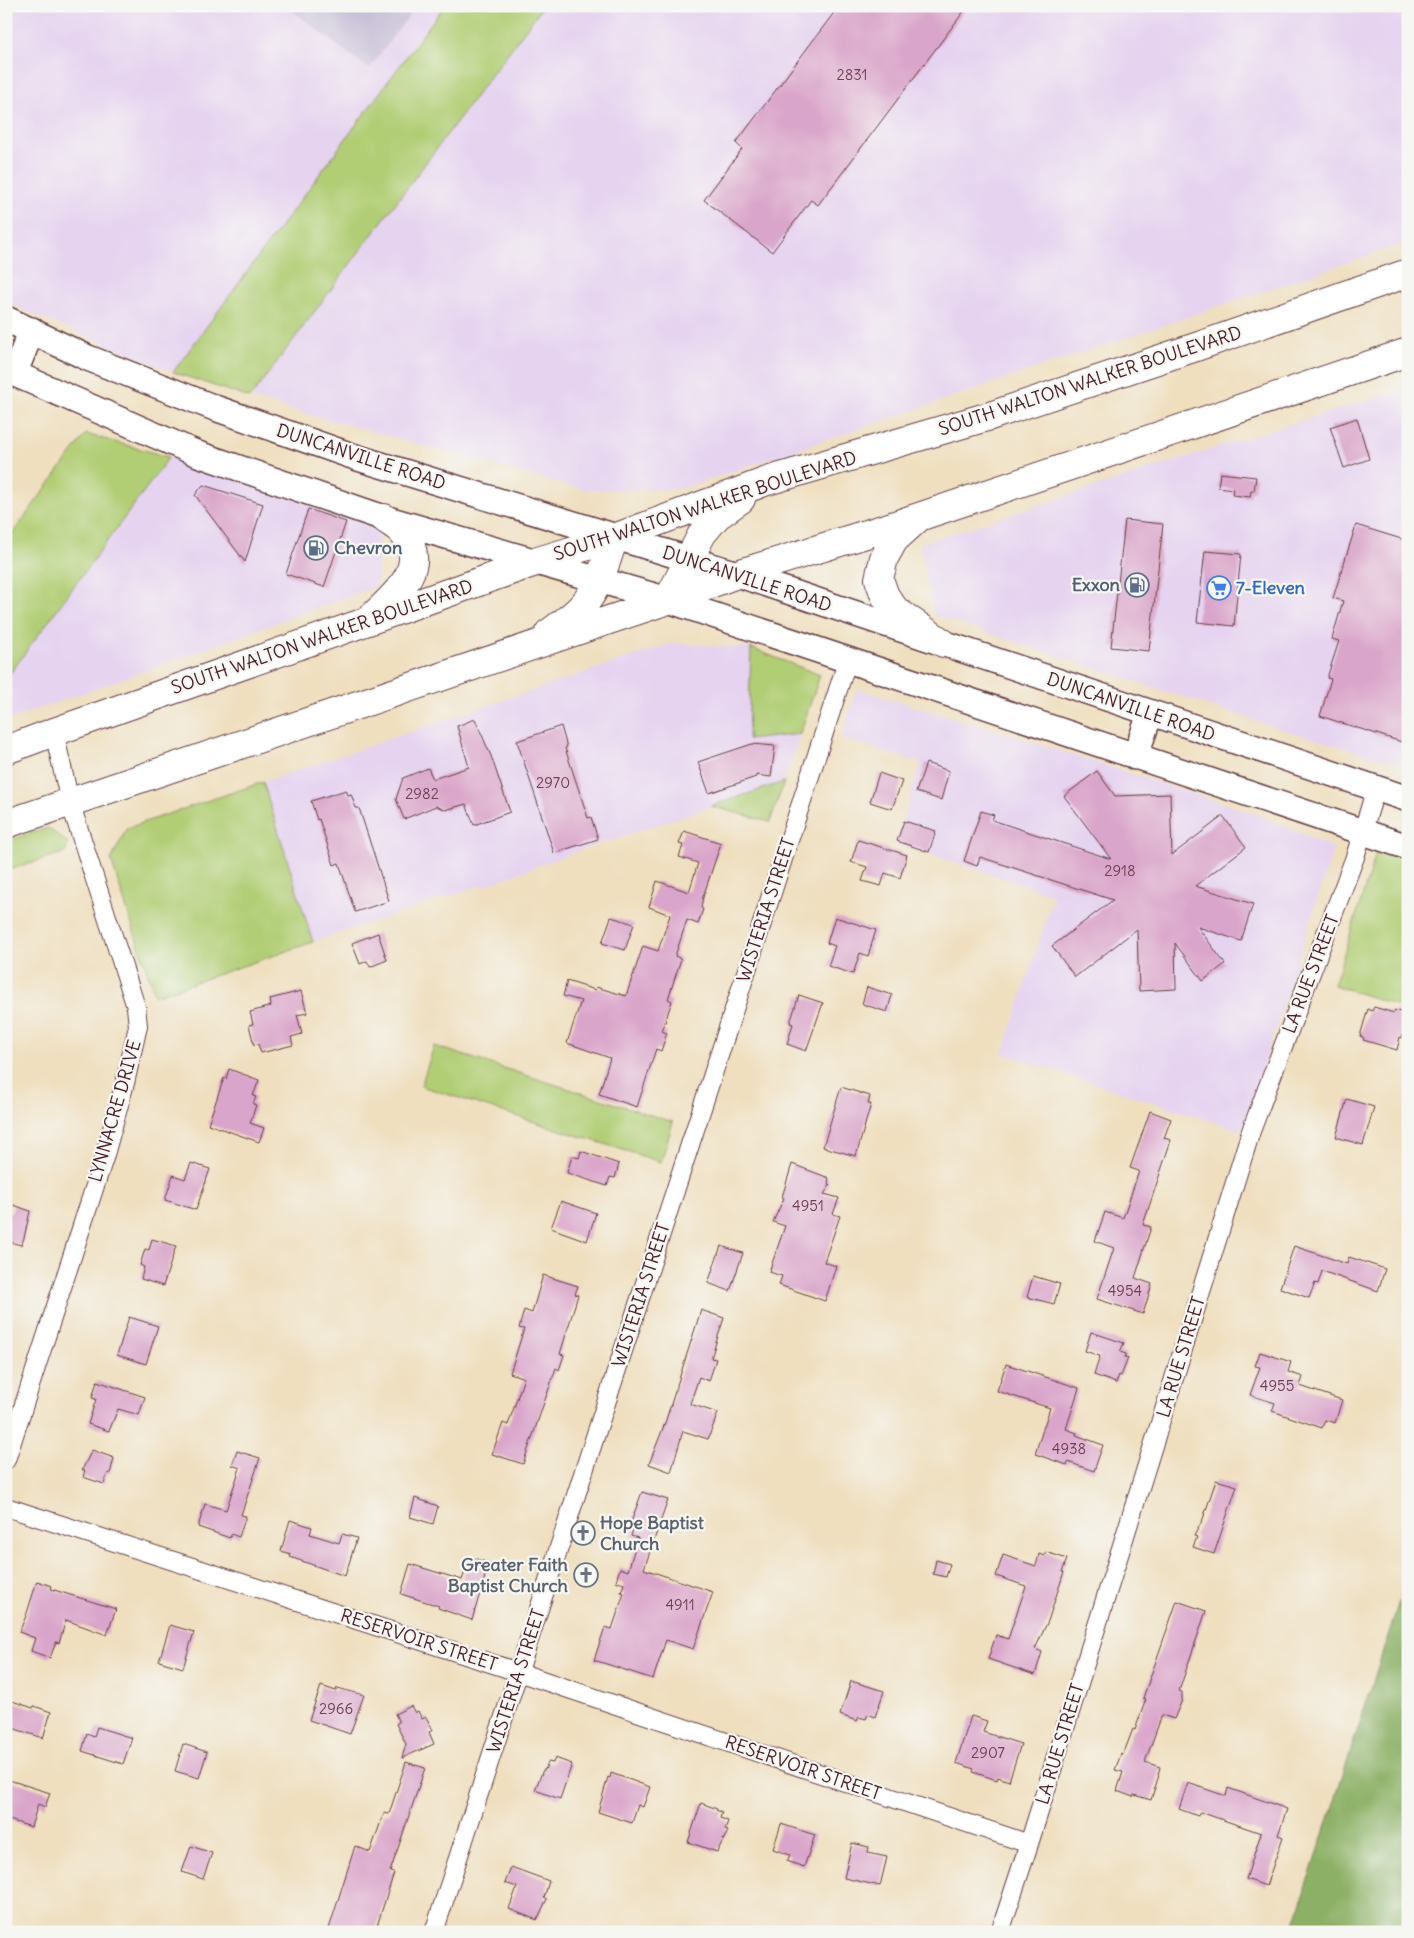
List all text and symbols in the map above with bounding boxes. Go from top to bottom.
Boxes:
house number: 2831 [836,65,868,84]
street label: SOUTH WALTON WALKER BOULEVARD [935,321,1244,441]
street label: DUNCANVILLE ROAD [274,418,449,495]
street label: SOUTH WALTON WALKER BOULEVARD [550,446,859,566]
fuel station icon: Chevron [303,535,329,561]
place label: Chevron [334,536,403,559]
street label: DUNCANVILLE ROAD [660,540,835,617]
fuel station icon: Exxon [1124,572,1150,598]
place label: Exxon [1072,573,1121,596]
street label: SOUTH WALTON WALKER BOULEVARD [168,574,476,699]
supermarket icon: 7-Eleven [1206,575,1232,601]
place label: 7-Eleven [1236,576,1306,599]
street label: DUNCANVILLE ROAD [1044,667,1218,746]
house number: 2970 [536,773,570,792]
house number: 2982 [405,784,439,803]
street label: WISTERIA STREET [731,835,800,985]
house number: 2918 [1104,861,1136,880]
street label: LA RUE STREET [1277,911,1344,1037]
street label: LYNNACRE DRIVE [83,1037,146,1185]
house number: 4951 [792,1196,824,1215]
street label: WISTERIA STREET [606,1220,675,1370]
house number: 4954 [1108,1281,1143,1300]
street label: LA RUE STREET [1151,1293,1210,1420]
house number: 4955 [1260,1376,1294,1395]
house number: 4938 [1052,1439,1086,1458]
place label: Hope Baptist Church [600,1511,705,1555]
church icon: Hope Baptist Church [570,1520,596,1546]
place label: Greater Faith Baptist Church [448,1553,569,1597]
church icon: Greater Faith Baptist Church [573,1562,599,1588]
house number: 4911 [665,1595,695,1614]
street label: RESERVOIR STREET [338,1603,501,1676]
street label: WISTERIA STREET [481,1606,550,1756]
street label: LA RUE STREET [1030,1680,1089,1807]
house number: 2966 [319,1699,353,1718]
street label: RESERVOIR STREET [722,1730,884,1805]
house number: 2907 [971,1743,1005,1762]

